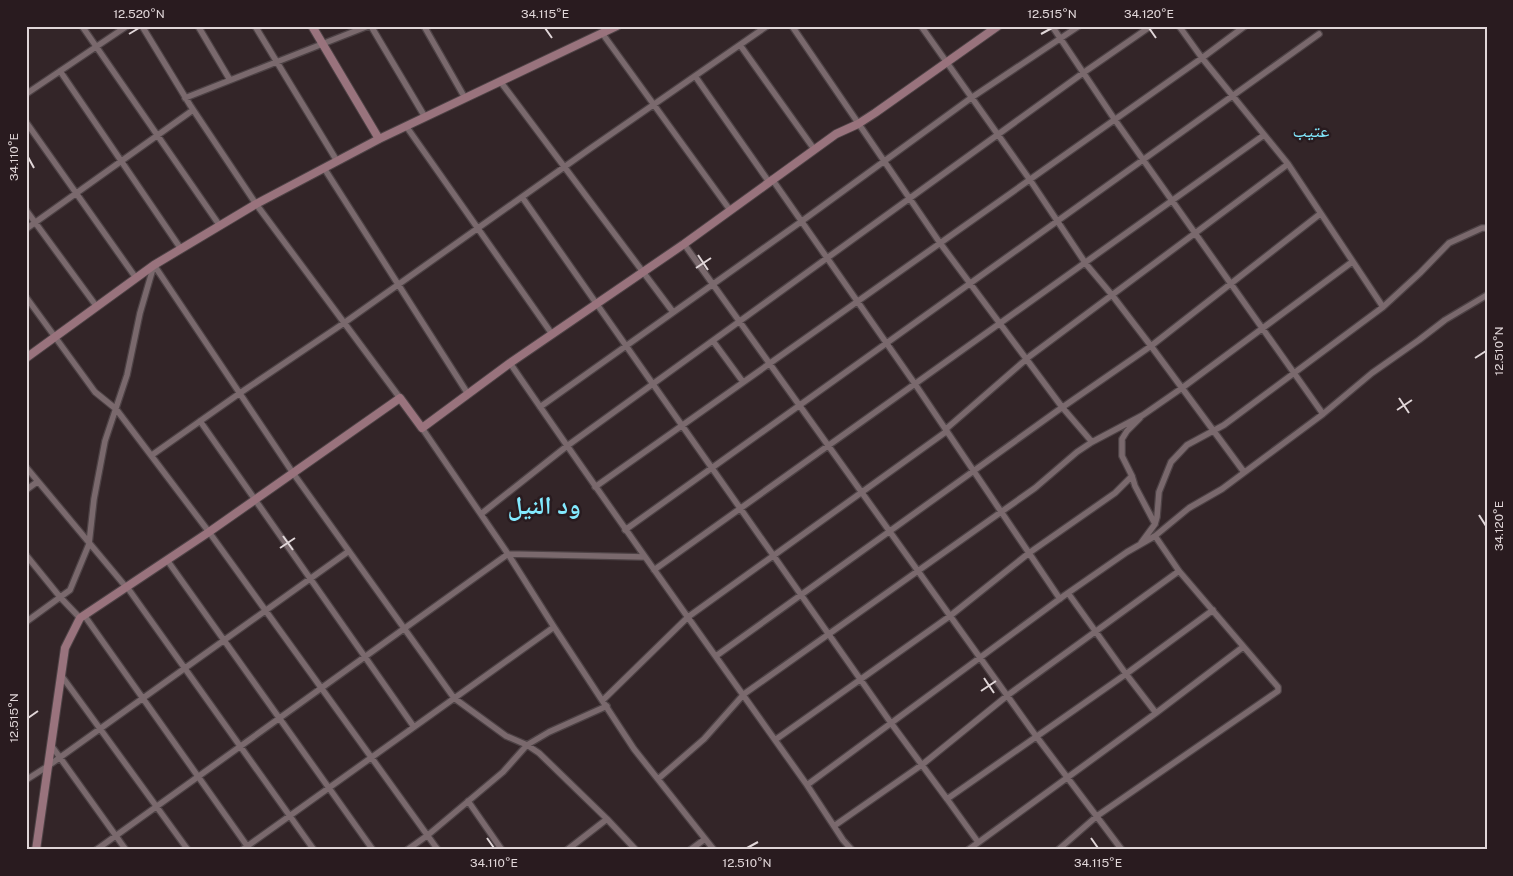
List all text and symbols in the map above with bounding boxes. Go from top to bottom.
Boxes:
text: 12.520°N [113,7,165,21]
text: 34.115°E [521,7,569,21]
text: 12.515°N [1027,7,1077,21]
text: 34.120°E [1124,7,1174,21]
district label: عتيب [1293,120,1329,141]
text: 34.110°E [7,133,21,181]
text: 12.510°N [1492,326,1506,376]
district label: ود النيل [507,490,581,521]
text: 34.120°E [1492,501,1506,551]
text: 12.515°N [7,693,21,743]
text: 34.110°E [470,856,518,870]
text: 12.510°N [722,856,772,870]
text: 34.115°E [1074,856,1122,870]

